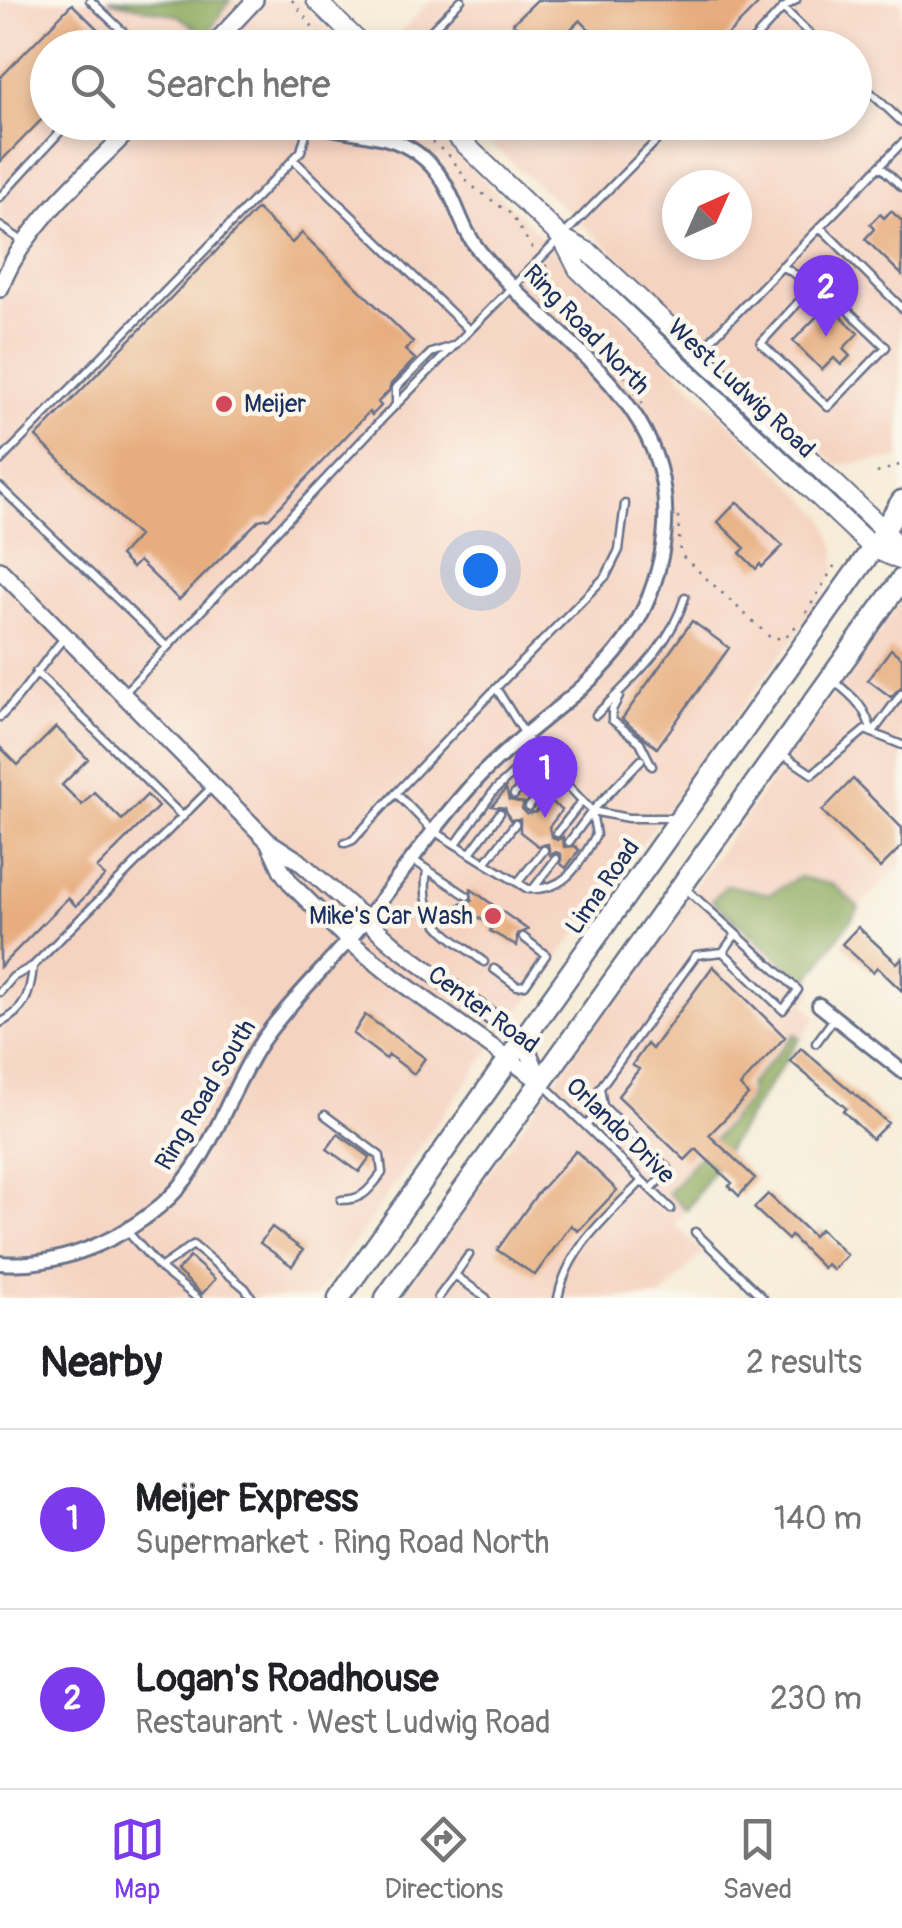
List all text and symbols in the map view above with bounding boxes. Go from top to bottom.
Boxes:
search box [30,30,872,140]
icon: search [65,58,120,113]
text: Search here [145,61,331,109]
north arrow [662,170,752,260]
pin: 2 [794,255,858,337]
street label: Ring Road North [516,258,656,402]
street label: West Ludwig Road [661,313,821,465]
place label: Meijer [244,389,306,420]
marker: Meijer [213,393,235,415]
your location [455,545,506,596]
pin: 1 [512,736,578,818]
street label: Lima Road [559,833,647,941]
place label: Mike's Car Wash [309,901,473,932]
marker: Mike's Car Wash [482,905,504,927]
street label: Center Road [421,959,545,1061]
street label: Ring Road South [149,1014,263,1176]
street label: Orlando Drive [559,1071,682,1191]
text: Nearby [40,1337,162,1389]
text: 2 results [746,1343,862,1383]
text: Meijer Express [135,1475,358,1523]
text: 1 [66,1499,79,1539]
text: 140 m [774,1499,862,1539]
text: Supermarket · Ring Road North [135,1523,549,1563]
text: Logan's Roadhouse [135,1655,439,1703]
text: 2 [64,1679,81,1719]
text: 230 m [770,1679,862,1719]
text: Restaurant · West Ludwig Road [135,1703,551,1743]
tab: Map [110,1812,165,1907]
tab: Directions [384,1812,503,1907]
tab: Saved [723,1812,792,1907]

